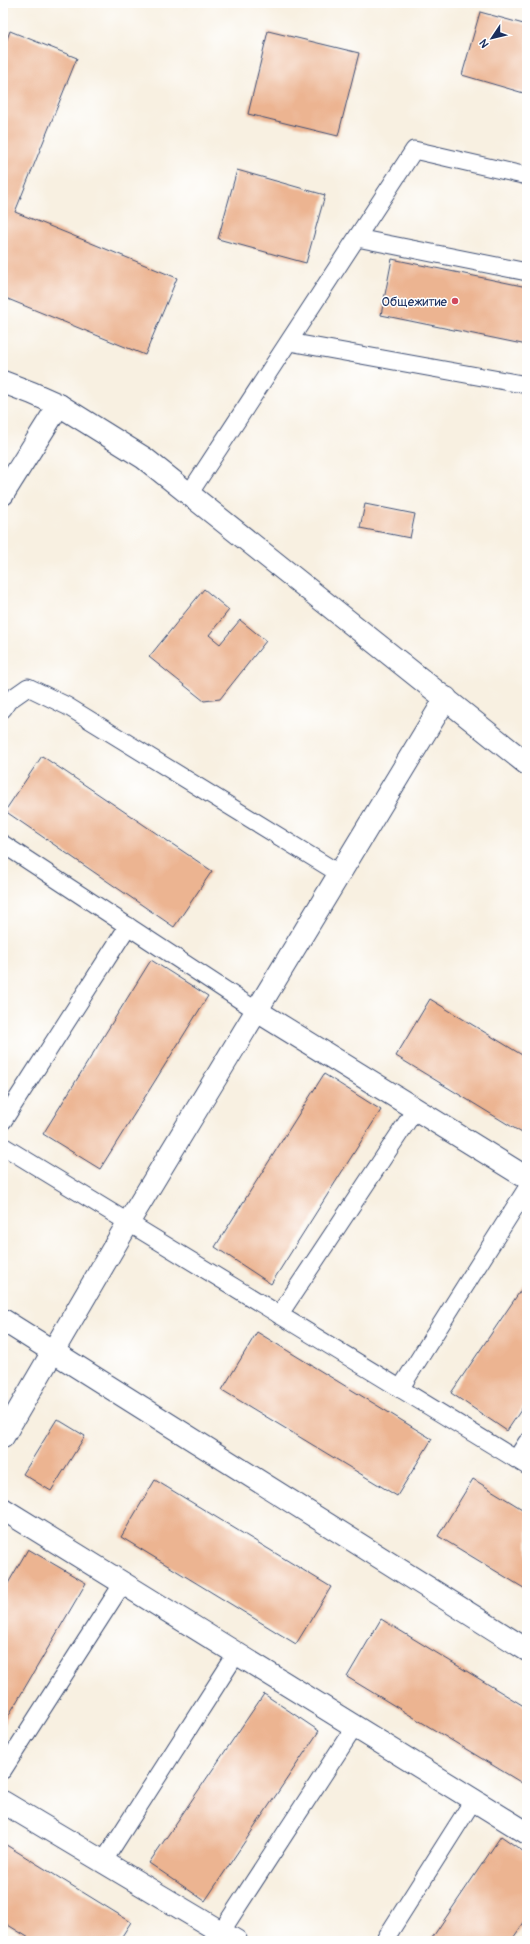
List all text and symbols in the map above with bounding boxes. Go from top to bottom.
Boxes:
north arrow [472,18,512,58]
text: N [476,36,492,50]
place label: Общежитие [382,294,448,310]
marker: Общежитие [450,296,460,306]

